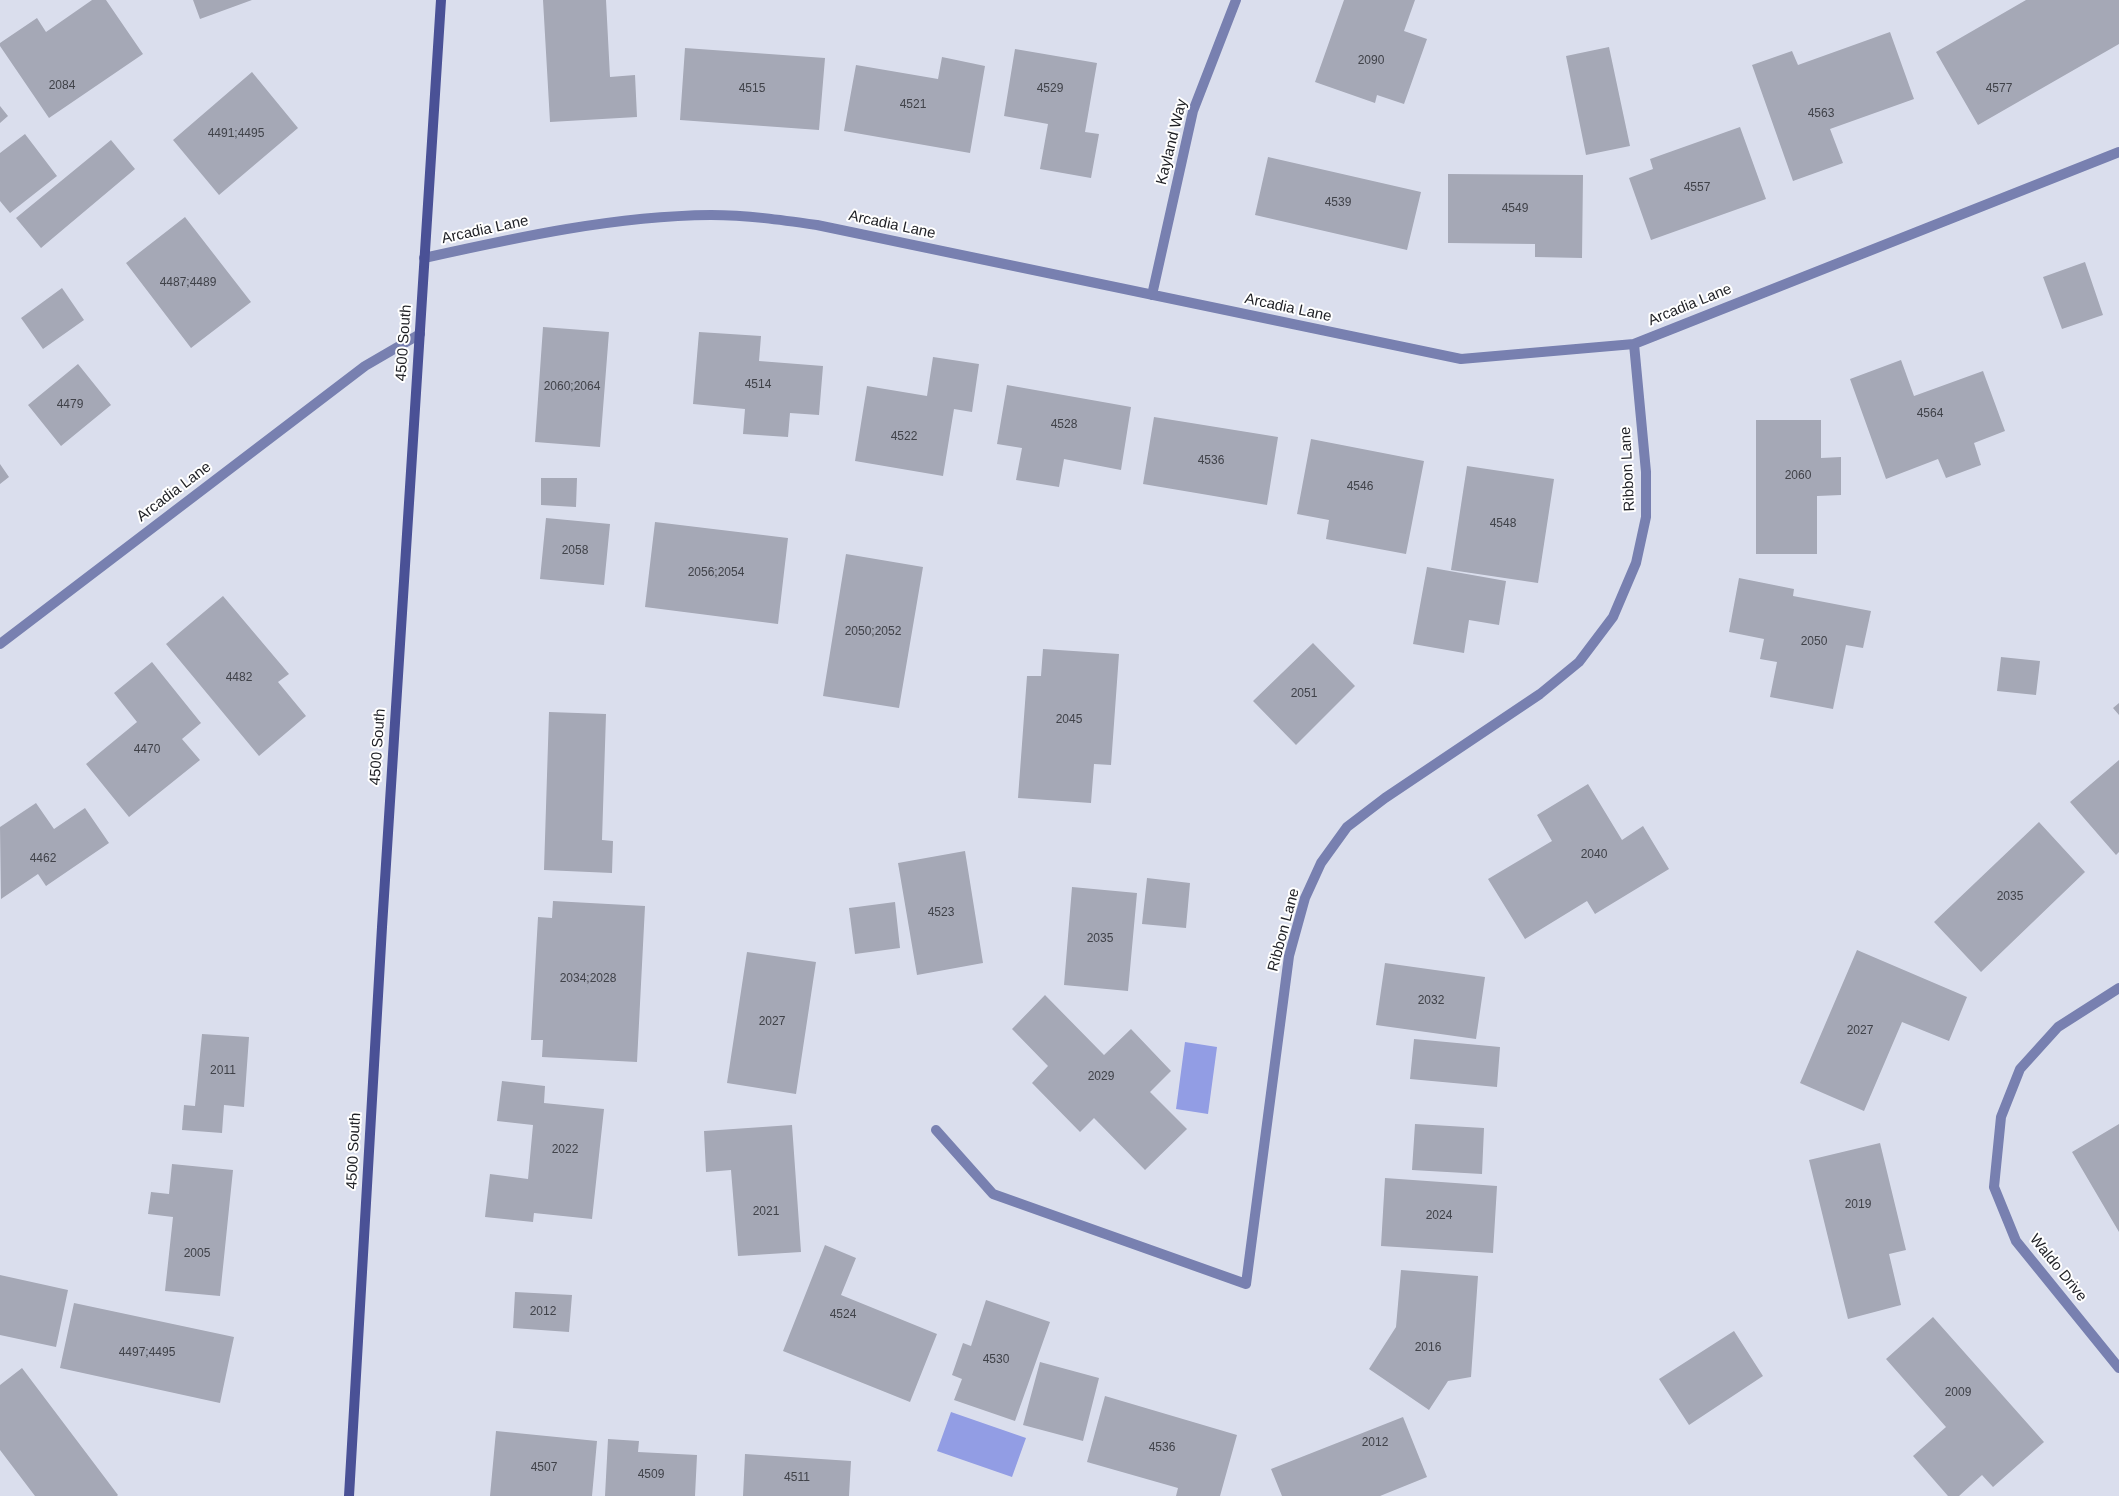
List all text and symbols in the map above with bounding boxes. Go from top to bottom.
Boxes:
house number: 2090 [1358,54,1384,68]
house number: 2084 [49,79,75,93]
house number: 4515 [739,82,765,96]
house number: 4529 [1037,82,1063,96]
house number: 4577 [1986,82,2012,96]
street label: Kayland Way [1153,97,1191,187]
house number: 4521 [900,98,926,112]
house number: 4563 [1808,107,1834,121]
house number: 4491;4495 [208,127,264,141]
house number: 4557 [1684,181,1710,195]
house number: 4539 [1325,196,1351,210]
house number: 4549 [1502,202,1528,216]
street label: Arcadia Lane [847,207,937,243]
street label: Arcadia Lane [440,212,530,248]
house number: 4487;4489 [160,276,216,290]
street label: Arcadia Lane [1646,280,1734,330]
street label: Arcadia Lane [1243,290,1333,326]
street label: 4500 South [392,304,416,382]
house number: 4514 [745,378,771,392]
house number: 2060;2064 [544,380,600,394]
house number: 4479 [57,398,83,412]
house number: 4564 [1917,407,1943,421]
house number: 4528 [1051,418,1077,432]
street label: Ribbon Lane [1617,426,1639,512]
house number: 4522 [891,430,917,444]
house number: 4536 [1198,454,1224,468]
street label: Arcadia Lane [133,458,215,526]
house number: 2060 [1785,469,1811,483]
house number: 4546 [1347,480,1373,494]
house number: 4548 [1490,517,1516,531]
house number: 2058 [562,544,588,558]
house number: 2056;2054 [688,566,744,580]
house number: 2050;2052 [845,625,901,639]
house number: 2050 [1801,635,1827,649]
house number: 4482 [226,671,252,685]
house number: 2051 [1291,687,1317,701]
street label: 4500 South [366,708,390,786]
house number: 2045 [1056,713,1082,727]
house number: 4470 [134,743,160,757]
house number: 2040 [1581,848,1607,862]
house number: 4462 [30,852,56,866]
street label: Ribbon Lane [1264,887,1304,973]
house number: 2035 [1997,890,2023,904]
house number: 4523 [928,906,954,920]
house number: 2035 [1087,932,1113,946]
house number: 2034;2028 [560,972,616,986]
house number: 2032 [1418,994,1444,1008]
house number: 2027 [759,1015,785,1029]
house number: 2027 [1847,1024,1873,1038]
house number: 2011 [210,1064,236,1078]
house number: 2029 [1088,1070,1114,1084]
street label: 4500 South [343,1112,365,1190]
house number: 2022 [552,1143,578,1157]
house number: 2019 [1845,1198,1871,1212]
house number: 2021 [753,1205,779,1219]
house number: 2024 [1426,1209,1452,1223]
street label: Waldo Drive [2025,1231,2091,1305]
house number: 2005 [184,1247,210,1261]
house number: 2012 [530,1305,556,1319]
house number: 4524 [830,1308,856,1322]
house number: 2016 [1415,1341,1441,1355]
house number: 4497;4495 [119,1346,175,1360]
house number: 4530 [983,1353,1009,1367]
house number: 2009 [1945,1386,1971,1400]
house number: 2012 [1362,1436,1388,1450]
house number: 4536 [1149,1441,1175,1455]
house number: 4507 [531,1461,557,1475]
house number: 4509 [638,1468,664,1482]
house number: 4511 [784,1471,810,1485]

